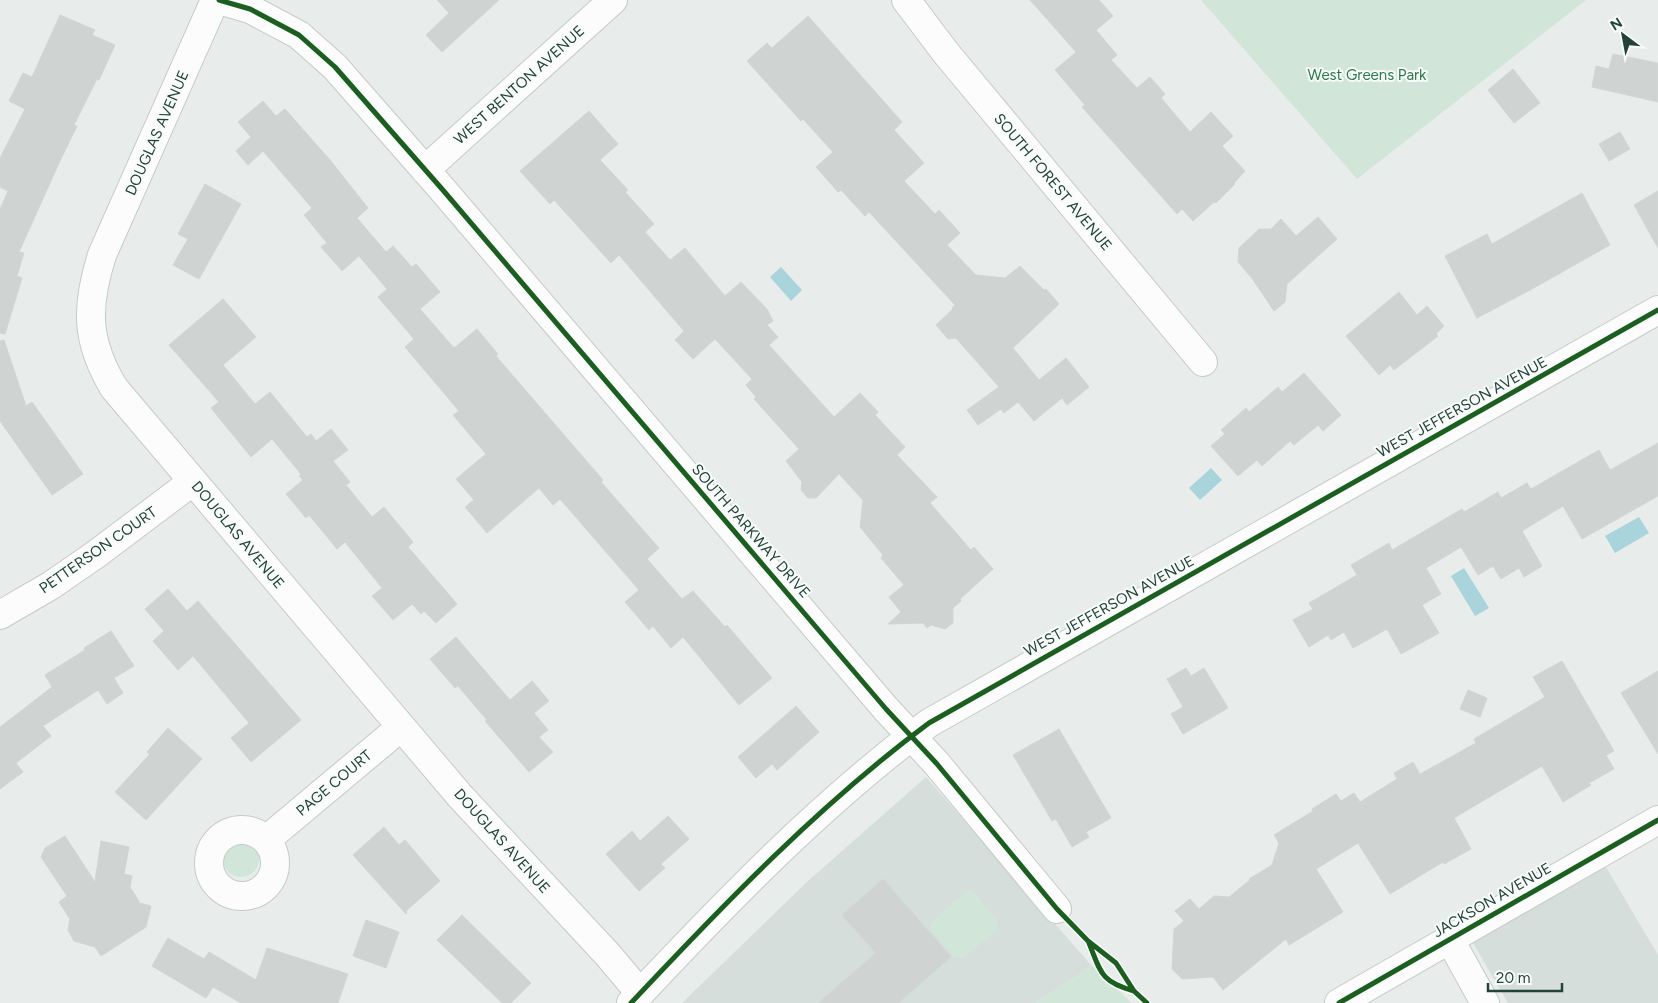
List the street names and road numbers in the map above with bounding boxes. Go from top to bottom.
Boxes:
street label: WEST BENTON AVENUE [450,22,588,148]
street label: DOUGLAS AVENUE [121,68,193,198]
street label: SOUTH FOREST AVENUE [990,110,1116,254]
street label: WEST JEFFERSON AVENUE [1374,353,1550,461]
street label: SOUTH PARKWAY DRIVE [688,460,814,602]
street label: DOUGLAS AVENUE [188,478,288,592]
street label: PETTERSON COURT [36,502,161,597]
street label: WEST JEFFERSON AVENUE [1021,552,1197,660]
street label: PAGE COURT [293,746,376,820]
street label: DOUGLAS AVENUE [450,785,554,897]
street label: JACKSON AVENUE [1430,859,1554,941]

